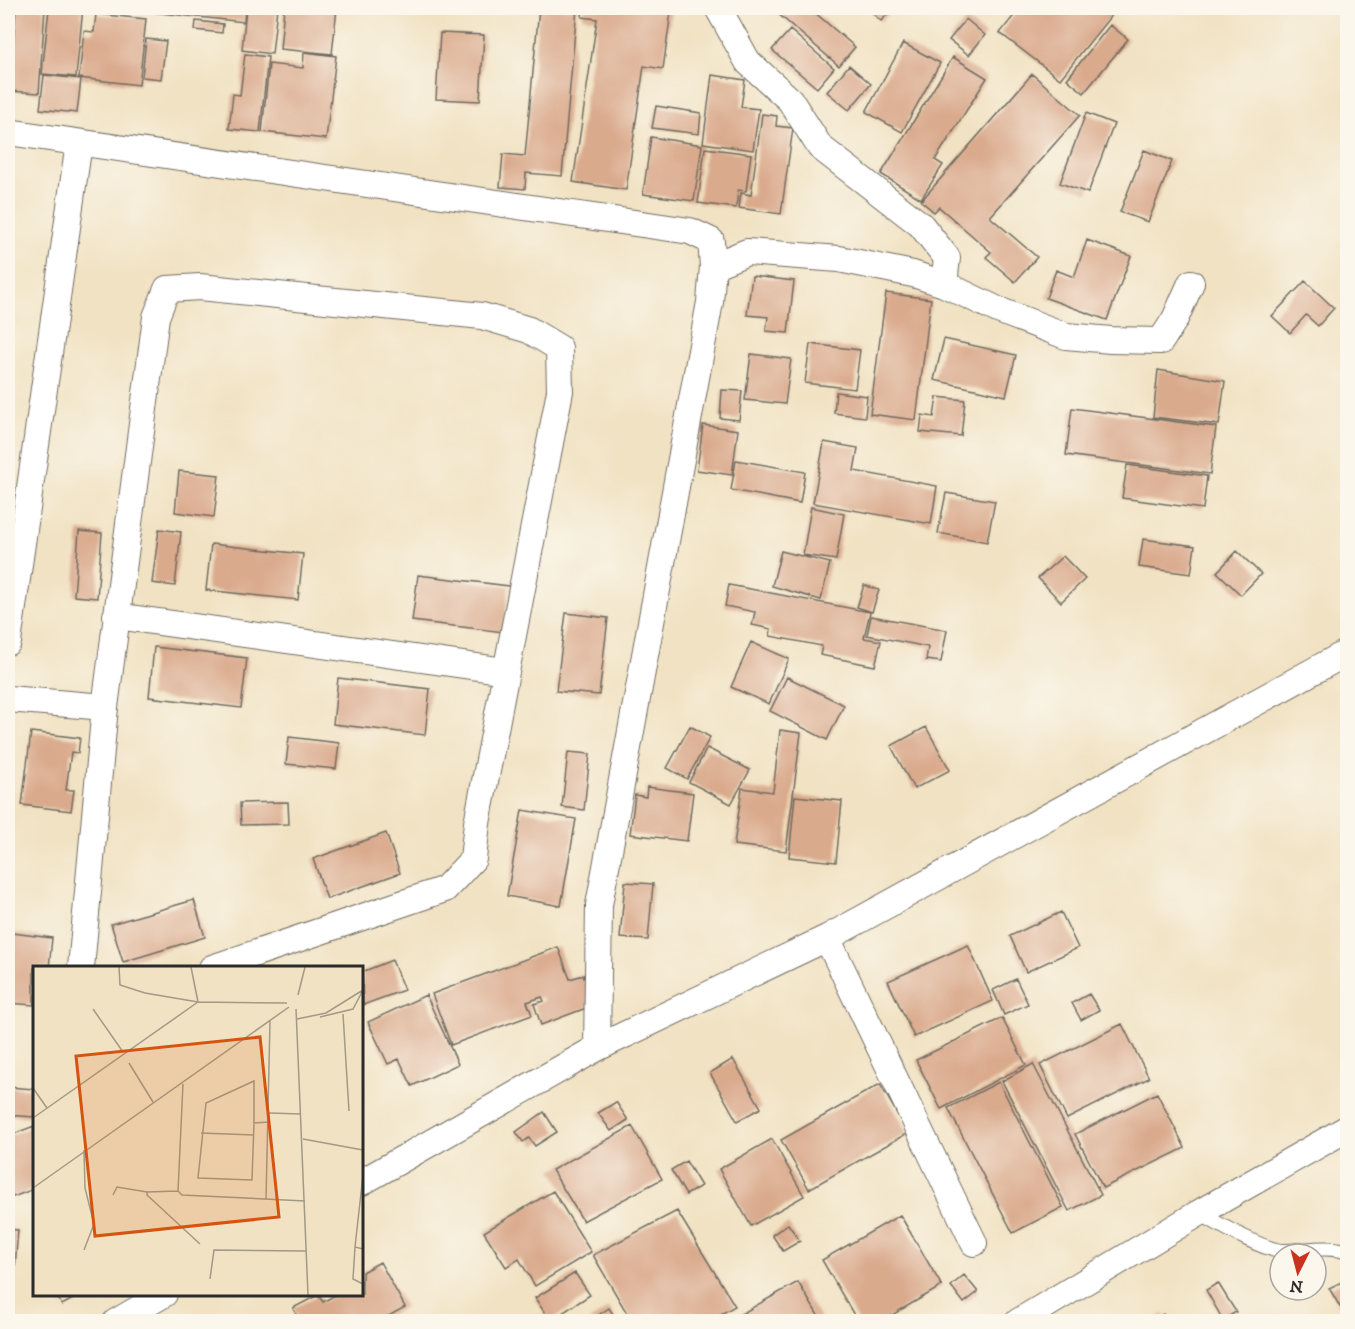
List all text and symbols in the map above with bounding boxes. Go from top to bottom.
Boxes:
inset map [33,966,363,1296]
north arrow [1268,1242,1328,1302]
text: N [1289,1275,1304,1297]

